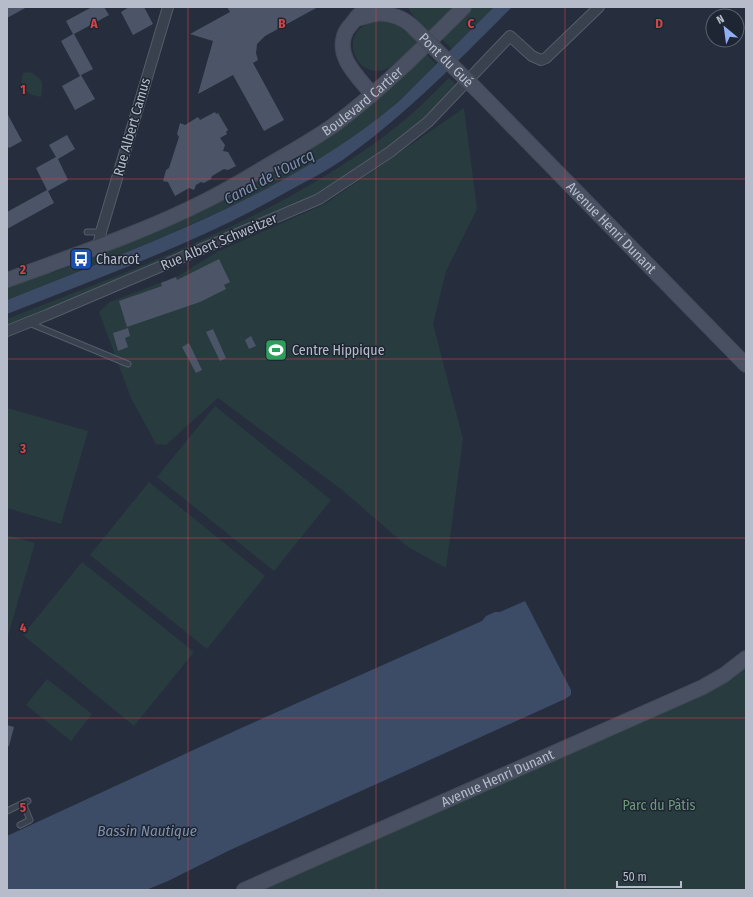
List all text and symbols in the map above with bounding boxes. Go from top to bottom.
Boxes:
north arrow [705,8,745,48]
text: N [714,12,726,27]
text: A [89,16,98,31]
text: B [278,16,286,31]
text: C [468,16,475,31]
text: D [655,16,663,31]
street label: Pont du Gué [415,29,477,91]
street label: Boulevard Cartier [318,63,406,139]
street label: Rue Albert Camus [110,76,154,178]
text: 1 [20,82,26,97]
water label: Canal de l'Ourcq [221,146,317,208]
street label: Avenue Henri Dunant [563,178,660,277]
street label: Rue Albert Schweitzer [158,210,280,274]
bus stop icon: Charcot [68,246,94,272]
place label: Charcot [96,251,140,268]
text: 2 [19,262,26,277]
sports icon: Centre Hippique [263,337,289,363]
place label: Centre Hippique [292,342,385,359]
text: 3 [19,441,26,456]
text: 4 [20,620,27,635]
street label: Avenue Henri Dunant [438,745,557,810]
park label: Parc du Pâtis [623,797,695,814]
text: 5 [20,800,26,815]
water label: Bassin Nautique [97,822,197,840]
scale bar [617,863,681,889]
text: 50 m [623,870,647,884]

